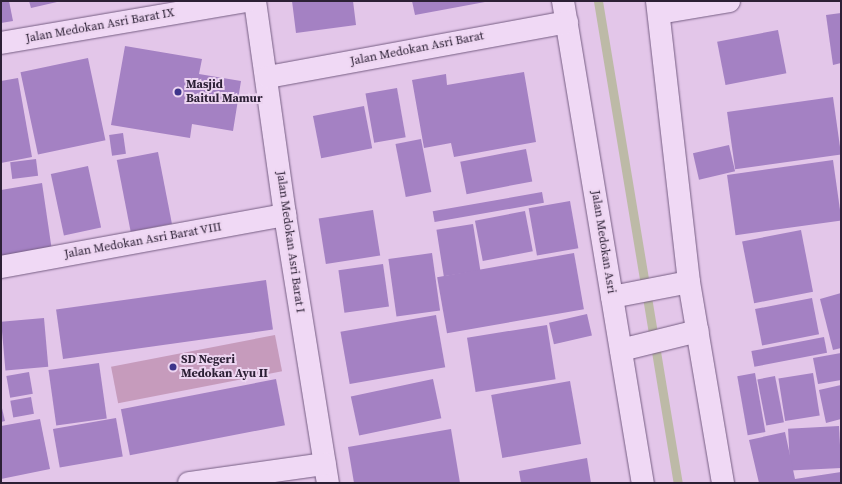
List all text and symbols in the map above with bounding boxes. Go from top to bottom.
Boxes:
street label: Jalan Medokan Asri Barat IX [25,6,175,46]
street label: Jalan Medokan Asri Barat [349,29,485,69]
place label: Masjid Baitul Mamur [186,78,262,106]
marker: Masjid Baitul Mamur [173,87,183,97]
street label: Jalan Medokan Asri Barat I [273,170,307,314]
street label: Jalan Medokan Asri [588,189,618,295]
street label: Jalan Medokan Asri Barat VIII [63,220,223,262]
place label: SD Negeri Medokan Ayu II [181,353,268,381]
marker: SD Negeri Medokan Ayu II [168,362,178,372]

